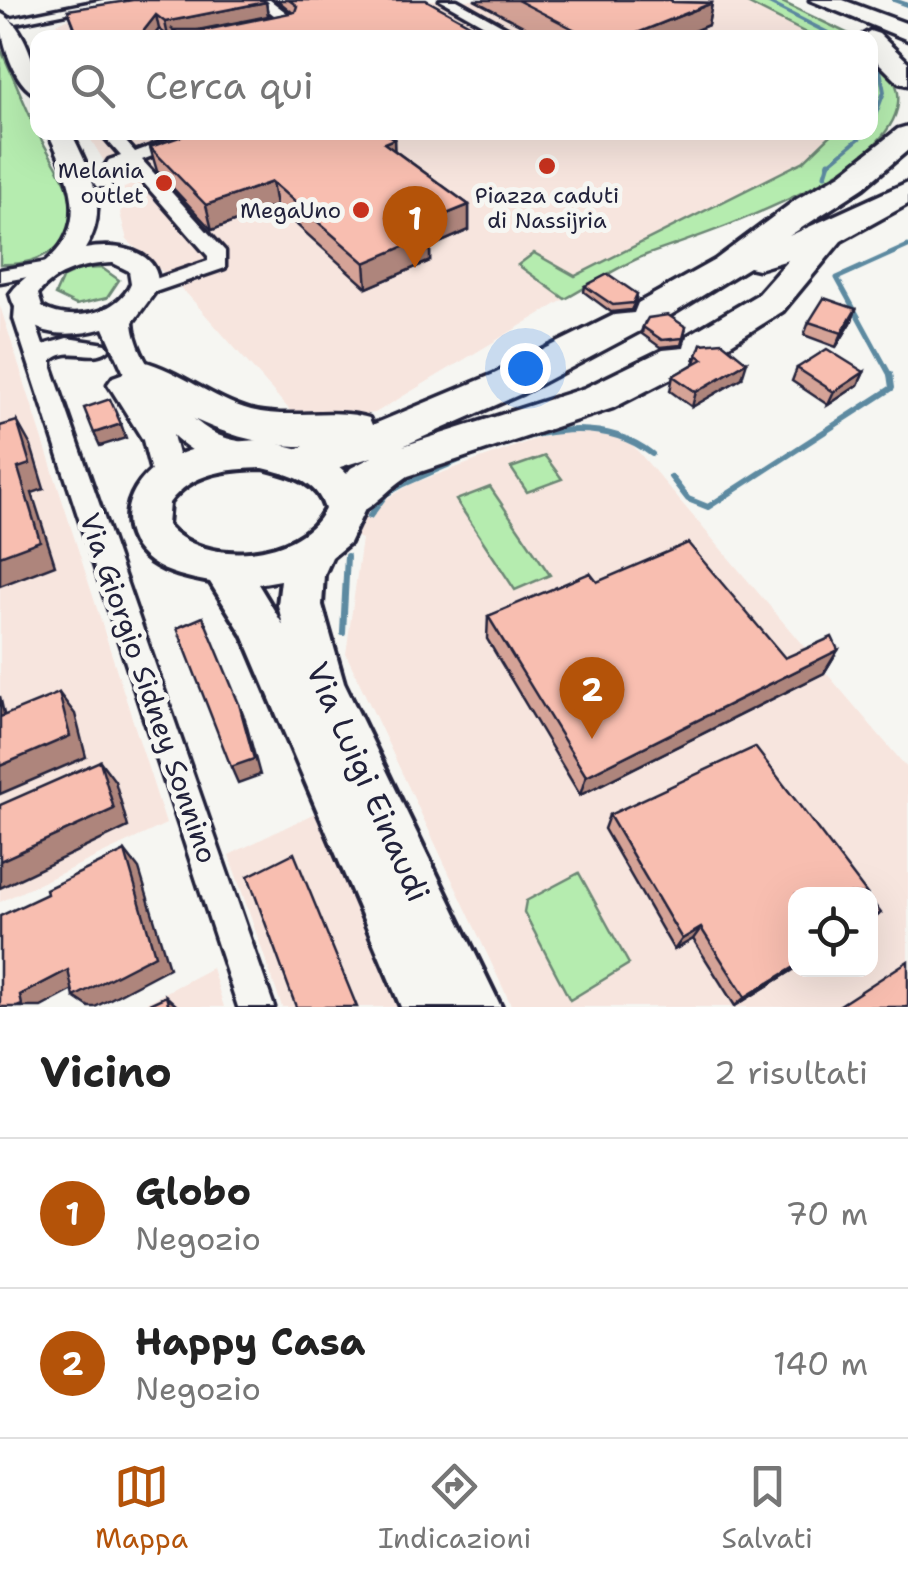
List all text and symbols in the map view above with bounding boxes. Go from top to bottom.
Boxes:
search box [30,30,878,140]
icon: search [65,58,120,113]
text: Cerca qui [145,60,314,111]
marker: Piazza caduti di Nassijria [536,155,558,177]
place label: Melania outlet [58,156,144,210]
marker: Melania outlet [153,172,175,194]
place label: Piazza caduti di Nassijria [475,181,619,235]
pin: 1 [382,186,448,268]
place label: MegaUno [240,196,341,225]
marker: MegaUno [350,199,372,221]
your location [500,343,551,394]
street label: Via Giorgio Sidney Sonnino [71,508,227,868]
street label: Via Luigi Einaudi [296,655,441,909]
pin: 2 [560,656,624,739]
map controls [788,887,878,977]
button: locate [788,887,878,977]
text: Vicino [40,1044,172,1100]
text: 2 risultati [714,1051,868,1094]
text: Globo [135,1166,251,1217]
text: 1 [65,1192,80,1235]
text: 70 m [785,1192,868,1235]
text: Negozio [135,1217,261,1260]
text: Happy Casa [135,1316,366,1367]
text: 2 [61,1342,84,1385]
text: 140 m [773,1342,868,1385]
text: Negozio [135,1367,261,1410]
tab: Mappa [95,1459,188,1557]
tab: Indicazioni [378,1459,531,1557]
tab: Salvati [721,1459,813,1557]

